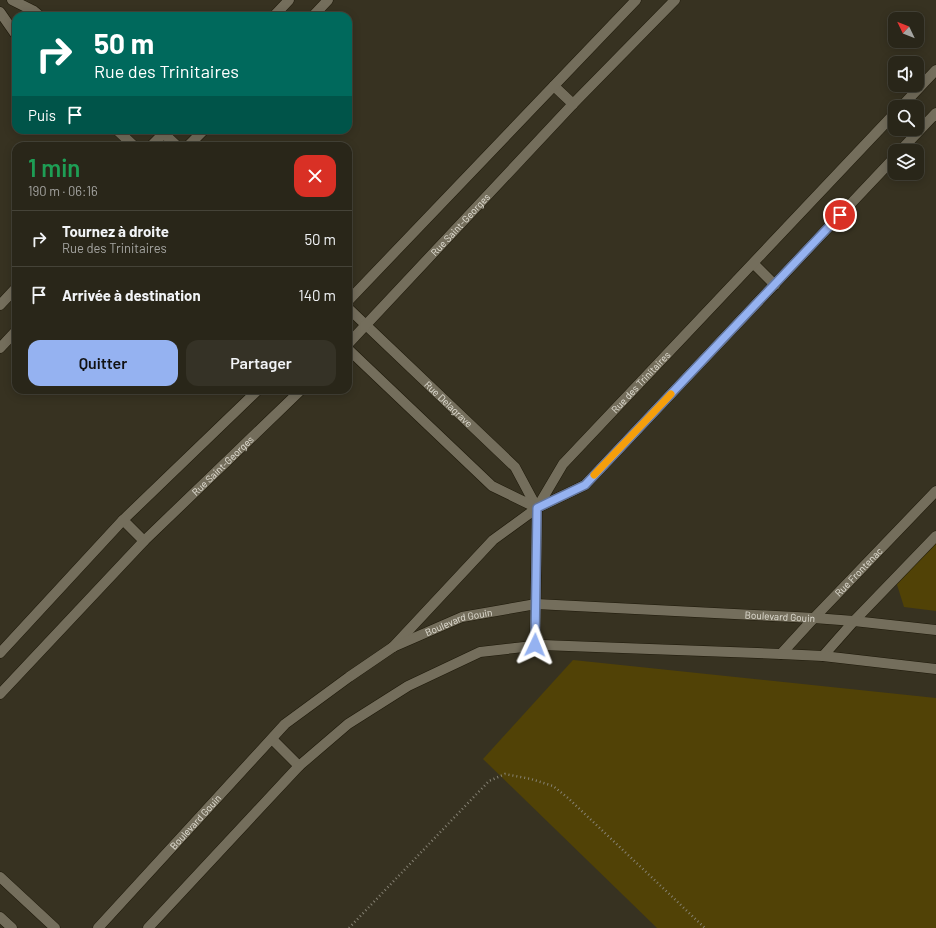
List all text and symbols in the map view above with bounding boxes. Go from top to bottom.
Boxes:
north arrow [888,12,924,48]
map controls [888,12,924,180]
text: 50 m [94,26,154,60]
icon: right [28,28,80,80]
button: sound [888,56,924,92]
text: Rue des Trinitaires [94,60,239,82]
button: search [888,100,924,136]
icon: arrive [64,104,86,126]
text: Puis [28,106,56,124]
button: layers [888,144,924,180]
text: 1 min [28,153,80,182]
button: close [294,155,336,197]
text: 190 m · 06:16 [28,183,98,199]
street label: Rue Saint-Georges [428,191,492,258]
pin [823,198,857,232]
icon: arrive [829,204,851,226]
text: Tournez à droite [62,222,169,240]
icon: right [28,228,50,250]
text: 50 m [304,230,336,248]
text: Rue des Trinitaires [62,240,167,256]
icon: arrive [28,284,50,306]
text: Arrivée à destination [62,286,201,304]
text: 140 m [299,286,336,304]
button: Quitter [28,340,178,386]
button: Partager [186,340,336,386]
street label: Rue des Trinitaires [608,348,673,415]
street label: Rue Delagrave [422,378,475,429]
street label: Rue Saint-Georges [189,433,256,498]
street label: Rue Frontenac [832,545,885,599]
street label: Boulevard Gouin [423,606,493,638]
street label: Boulevard Gouin [744,609,815,624]
position arrow [514,624,556,666]
street label: Boulevard Gouin [167,792,223,852]

